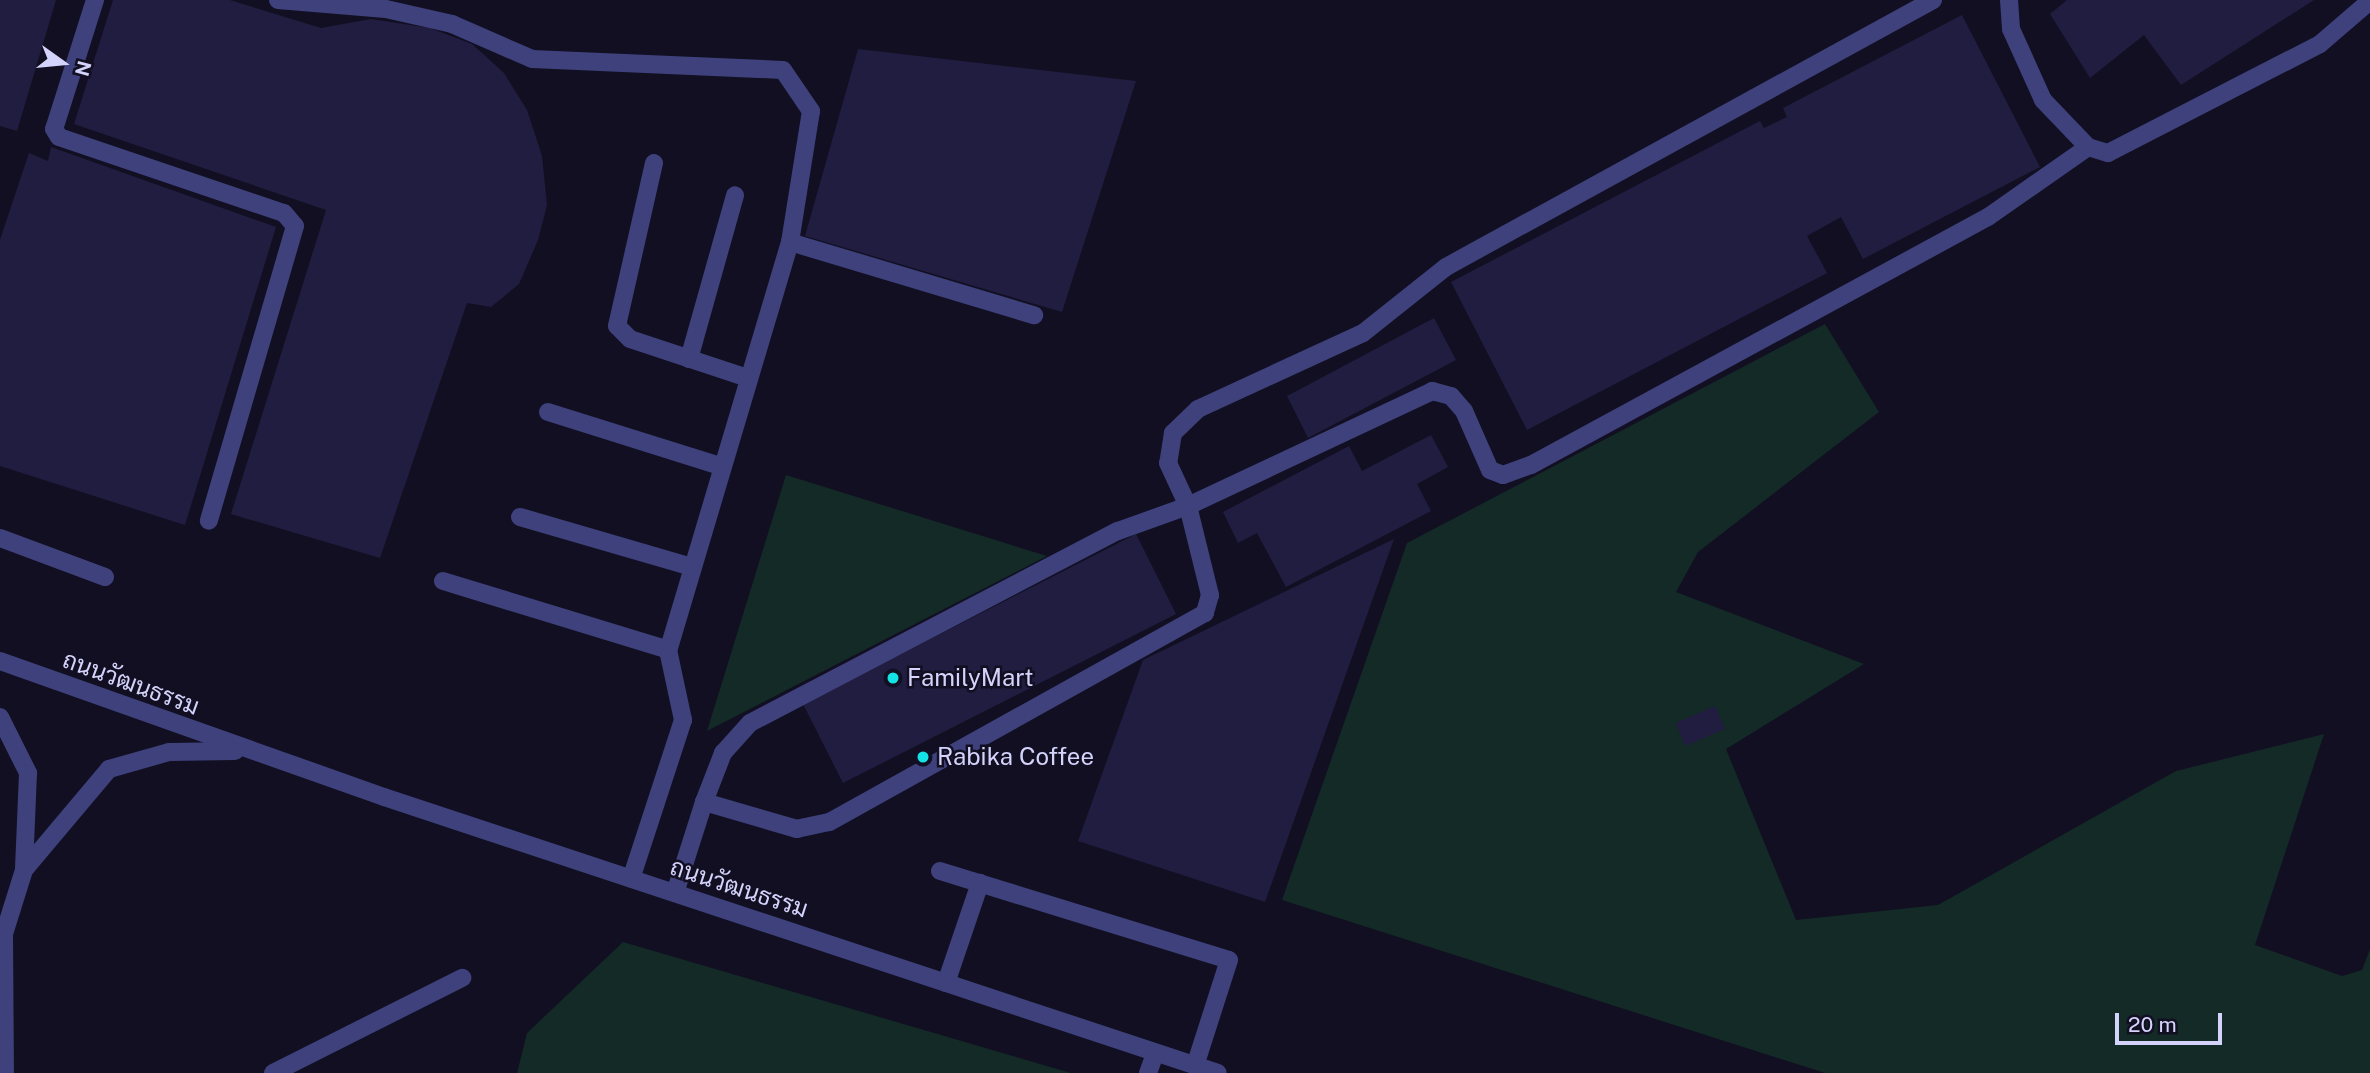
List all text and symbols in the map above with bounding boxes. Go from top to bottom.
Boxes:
north arrow [28,28,98,98]
text: N [71,58,96,78]
street label: ถนนวัฒนธรรม [59,645,203,721]
place label: FamilyMart [907,664,1034,692]
marker: FamilyMart [885,670,901,686]
place label: Rabika Coffee [937,743,1094,771]
marker: Rabika Coffee [915,749,931,765]
street label: ถนนวัฒนธรรม [667,852,811,924]
scale bar [2118,1000,2225,1044]
text: 20 m [2128,1012,2177,1037]

